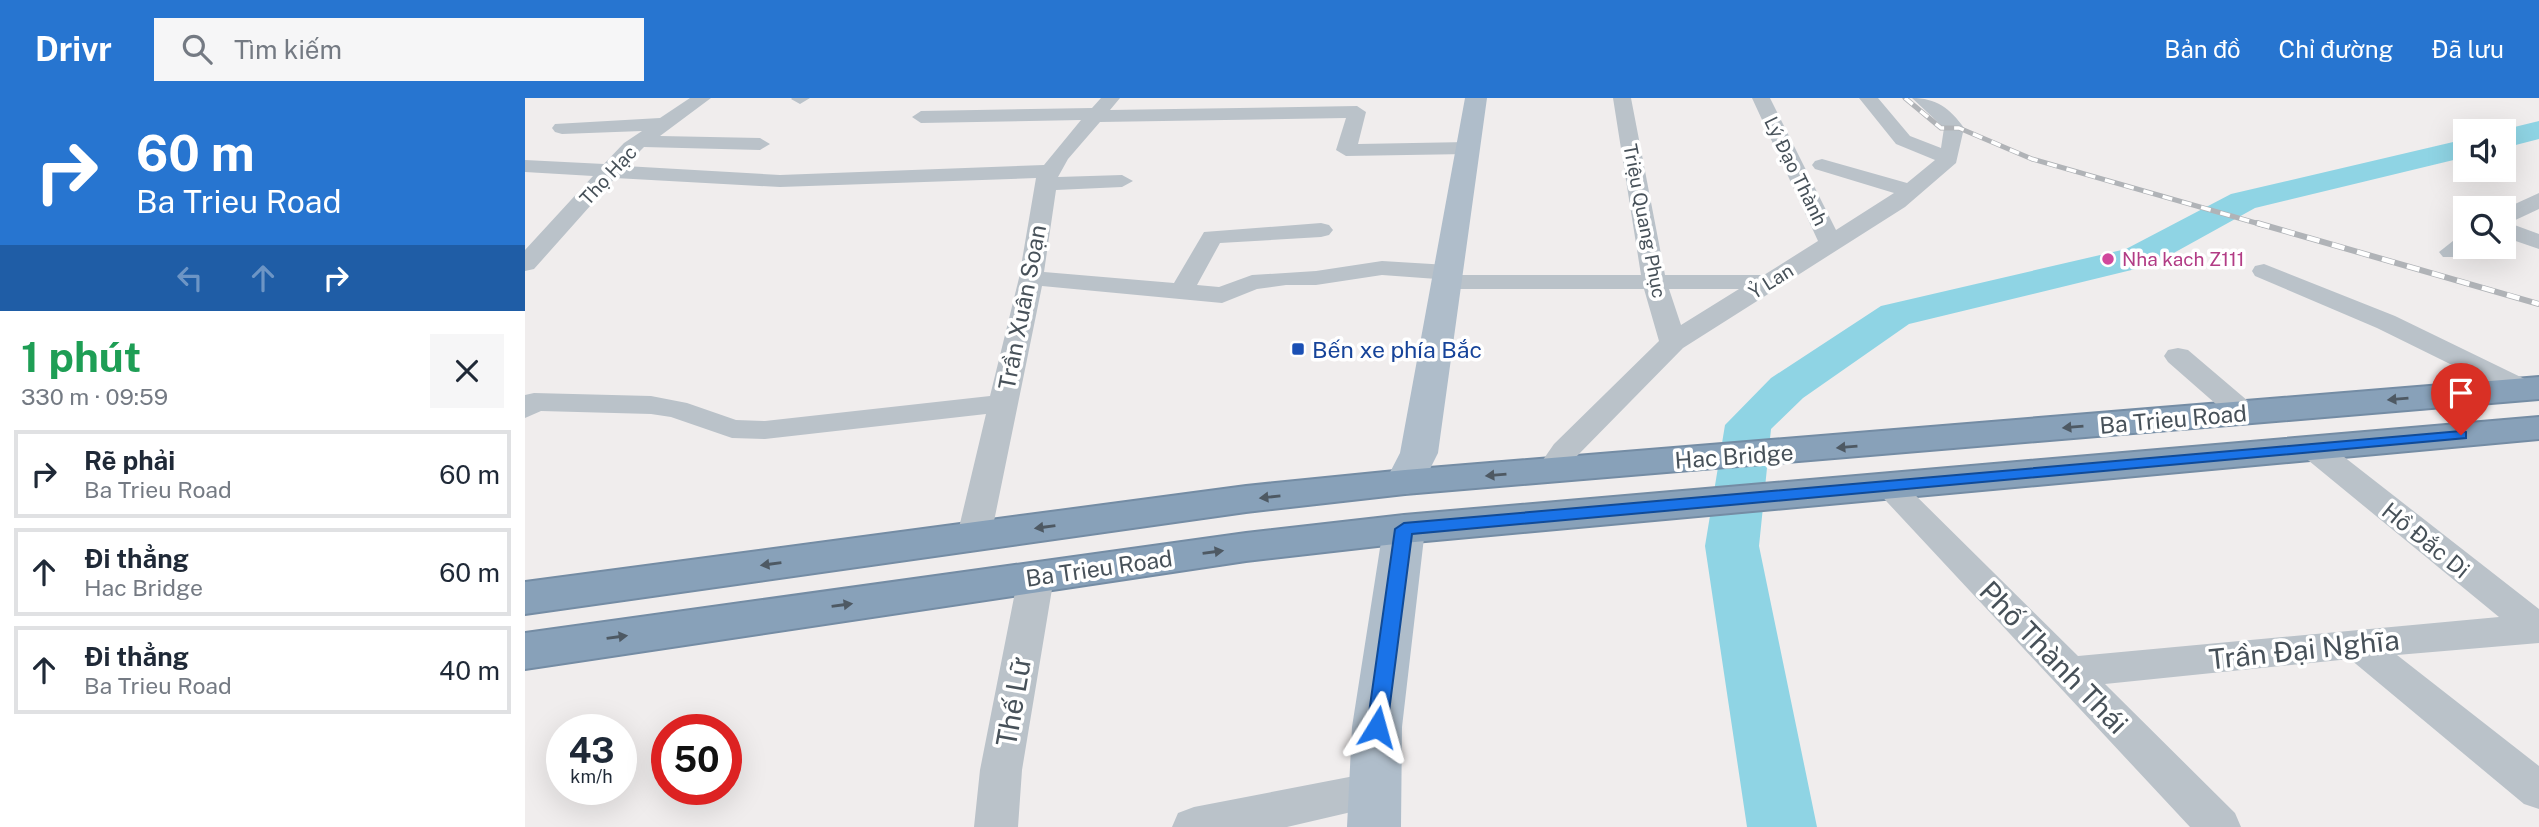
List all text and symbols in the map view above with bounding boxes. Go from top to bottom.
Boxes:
search box [154,18,644,81]
text: Drivr [35,30,112,68]
icon: search [178,30,216,68]
text: Tìm kiếm [234,34,342,65]
text: Bản đồ [2164,35,2241,63]
text: Chỉ đường [2279,35,2393,63]
text: Đã lưu [2431,35,2504,63]
street label: Lý Đạo Thành [1760,113,1832,229]
map controls [2453,119,2516,259]
button: sound [2453,119,2516,182]
text: 60 m [136,124,255,182]
icon: right [21,126,112,217]
street label: Thọ Hạc [575,141,641,209]
street label: Triệu Quang Phục [1619,142,1671,300]
text: Ba Trieu Road [136,183,342,220]
button: search [2453,196,2516,259]
street label: Trần Xuân Soạn [993,222,1051,392]
place label: Nha kach Z111 [2122,248,2244,270]
marker: Nha kach Z111 [2100,251,2116,267]
street label: Ỷ Lan [1744,258,1797,303]
icon: left [171,259,209,297]
icon: ahead [244,259,282,297]
icon: right [317,259,355,297]
text: 1 phút [21,332,141,381]
button: close [430,334,504,408]
place label: Bến xe phía Bắc [1312,336,1482,363]
marker: Bến xe phía Bắc [1290,341,1306,357]
pin [2431,363,2491,435]
icon: arrive [2442,374,2480,412]
text: 330 m · 09:59 [21,383,168,410]
one-way arrow [2387,394,2409,405]
street label: Ba Trieu Road [2098,399,2248,439]
one-way arrow [2062,422,2084,433]
street label: Hac Bridge [1674,438,1794,474]
one-way arrow [1836,442,1858,453]
text: Rẽ phải [84,445,175,476]
icon: right [25,455,63,493]
text: 60 m [439,459,500,490]
one-way arrow [1485,470,1507,481]
text: Ba Trieu Road [84,476,232,503]
one-way arrow [1259,491,1281,502]
street label: Hồ Đắc Di [2377,497,2475,583]
one-way arrow [1033,521,1055,532]
text: Đi thẳng [84,543,189,574]
street label: Ba Trieu Road [1024,544,1174,592]
one-way arrow [1202,546,1224,557]
icon: ahead [25,553,63,591]
text: 60 m [439,557,500,588]
one-way arrow [759,559,781,570]
text: Hac Bridge [84,574,203,601]
street label: Phố Thành Thái [1973,574,2135,740]
one-way arrow [831,599,853,610]
street label: Trần Đại Nghĩa [2207,623,2401,675]
one-way arrow [606,632,628,643]
text: Đi thẳng [84,641,189,672]
icon: ahead [25,651,63,689]
street label: Thế Lữ [989,654,1037,749]
text: 40 m [439,655,500,686]
text: Ba Trieu Road [84,672,232,699]
position arrow [1340,690,1414,764]
speed limit sign: 50 [651,714,742,805]
text: 43 [568,730,615,771]
text: km/h [570,766,613,787]

